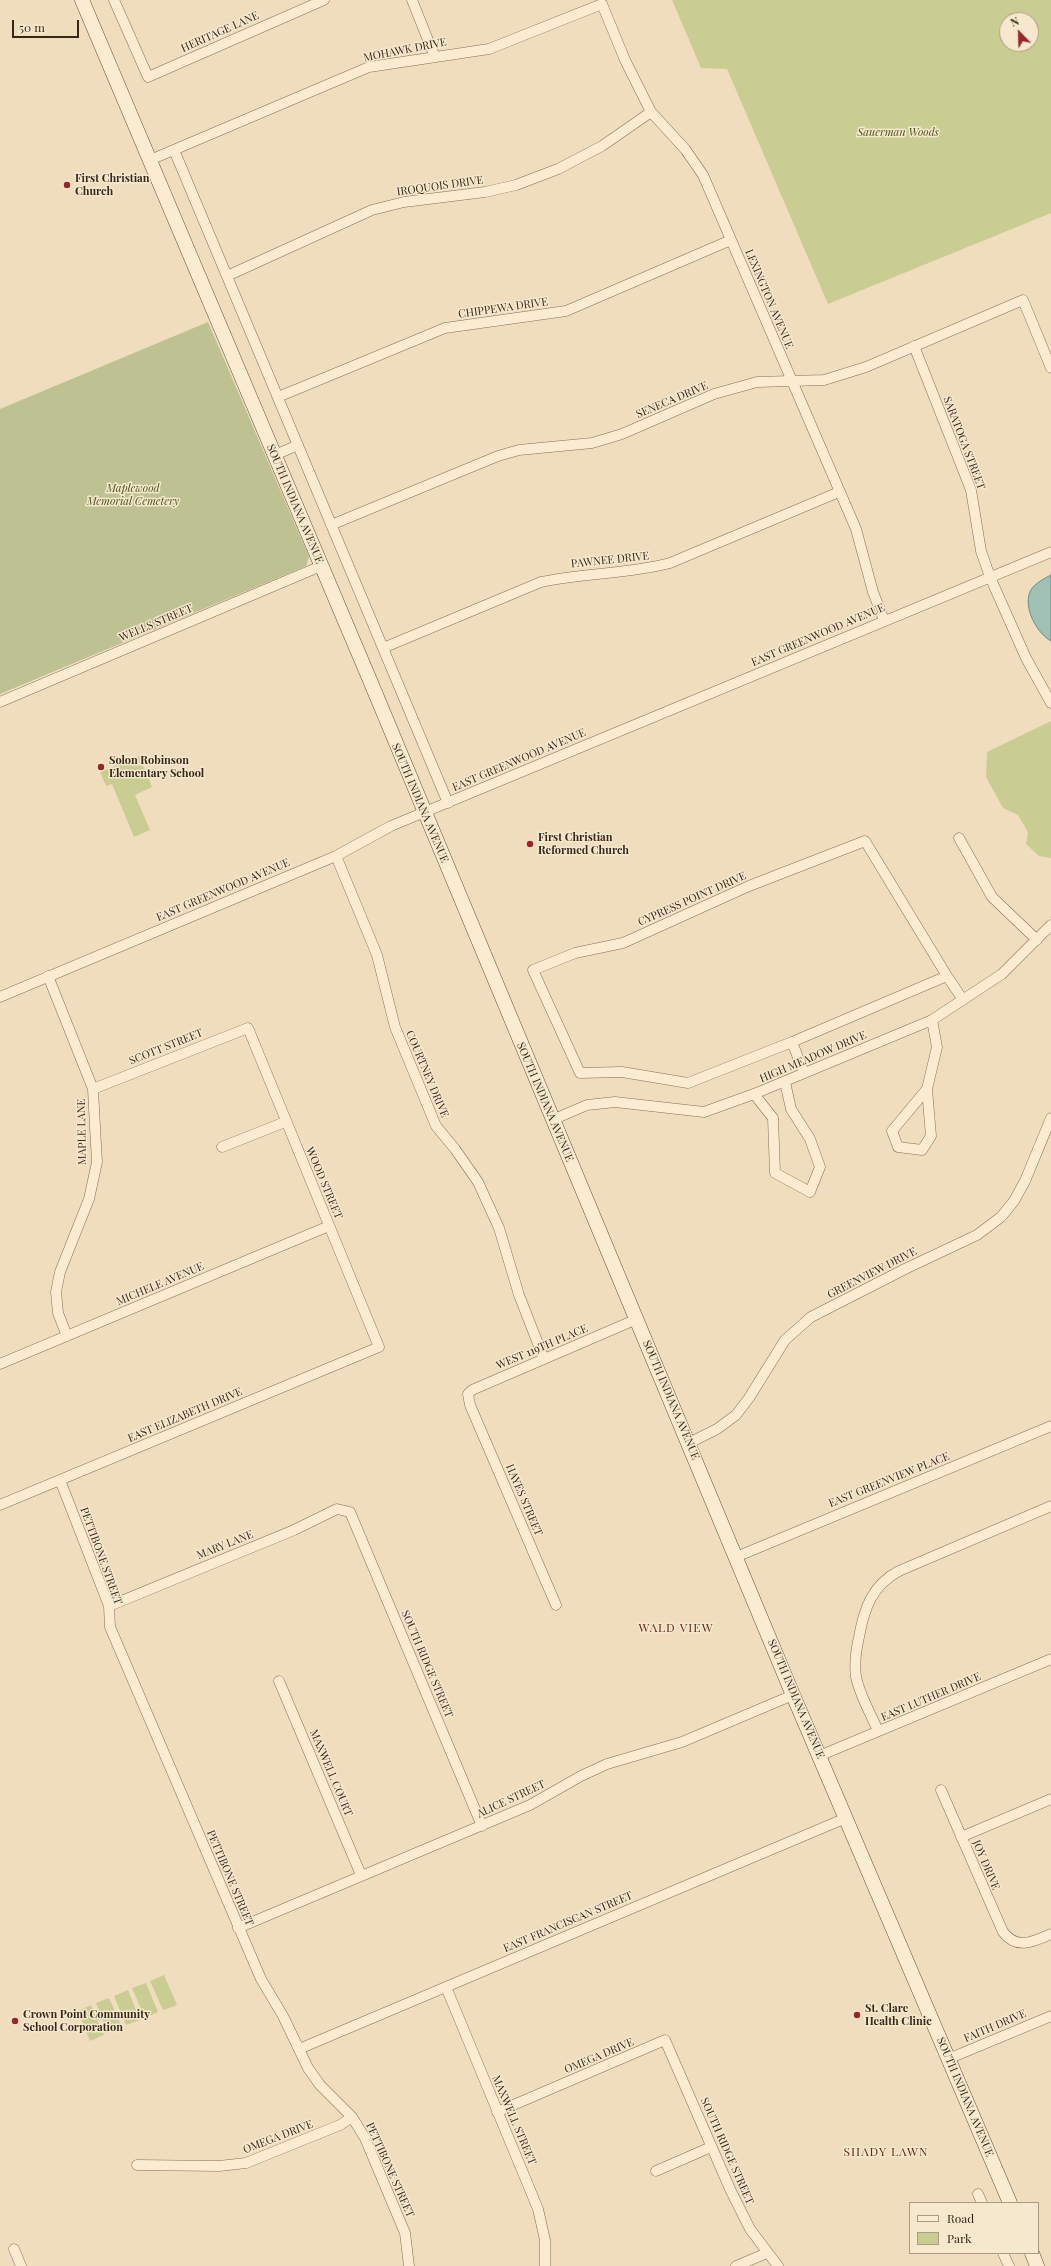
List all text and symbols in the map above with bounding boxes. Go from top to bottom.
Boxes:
street label: HERITAGE LANE [179,9,261,55]
scale bar [14,12,81,38]
north arrow [999,12,1039,52]
text: N [1008,13,1021,30]
text: 50 m [19,19,45,35]
street label: MOHAWK DRIVE [362,35,448,65]
park label: Sauerman Woods [857,126,939,140]
place label: First Christian Church [75,172,150,198]
street label: IROQUOIS DRIVE [396,173,484,199]
marker: First Christian Church [62,180,72,190]
street label: LEXINGTON AVENUE [742,247,796,351]
street label: CHIPPEWA DRIVE [457,295,549,321]
street label: SENECA DRIVE [634,379,710,421]
street label: SARATOGA STREET [940,395,988,491]
street label: SOUTH INDIANA AVENUE [264,442,326,566]
park label: Maplewood Memorial Cemetery [87,482,179,508]
street label: PAWNEE DRIVE [570,549,650,571]
street label: EAST GREENWOOD AVENUE [749,601,887,669]
street label: WELLS STREET [117,602,195,644]
street label: EAST GREENWOOD AVENUE [450,726,588,794]
street label: SOUTH INDIANA AVENUE [389,741,451,865]
place label: Solon Robinson Elementary School [109,754,204,780]
marker: Solon Robinson Elementary School [96,762,106,772]
place label: First Christian Reformed Church [538,831,629,857]
marker: First Christian Reformed Church [525,839,535,849]
street label: EAST GREENWOOD AVENUE [154,856,292,924]
street label: CYPRESS POINT DRIVE [636,869,748,929]
street label: SCOTT STREET [127,1026,205,1068]
street label: COURTNEY DRIVE [403,1029,451,1119]
street label: HIGH MEADOW DRIVE [758,1029,868,1085]
street label: SOUTH INDIANA AVENUE [514,1040,576,1164]
street label: MAPLE LANE [75,1099,89,1165]
street label: WOOD STREET [303,1145,345,1221]
street label: GREENVIEW DRIVE [825,1245,919,1301]
street label: MICHELE AVENUE [114,1260,206,1308]
street label: WEST 119TH PLACE [494,1322,590,1372]
street label: SOUTH INDIANA AVENUE [640,1338,702,1462]
street label: EAST ELIZABETH DRIVE [126,1385,244,1445]
street label: EAST GREENVIEW PLACE [827,1450,951,1510]
street label: HAYES STREET [503,1462,545,1538]
street label: PETTIBONE STREET [77,1505,125,1607]
street label: MARY LANE [195,1528,255,1562]
street label: SOUTH RIDGE STREET [398,1608,456,1720]
district label: WALD VIEW [638,1621,714,1635]
street label: SOUTH INDIANA AVENUE [765,1637,827,1761]
street label: EAST LUTHER DRIVE [879,1670,983,1724]
street label: MAXWELL COURT [307,1728,355,1818]
street label: ALICE STREET [475,1777,547,1821]
street label: PETTIBONE STREET [204,1828,256,1928]
street label: JOY DRIVE [970,1838,1002,1892]
street label: EAST FRANCISCAN STREET [501,1889,635,1955]
place label: St. Clare Health Clinic [865,2002,932,2028]
street label: FAITH DRIVE [962,2007,1028,2045]
place label: Crown Point Community School Corporation [23,2008,150,2034]
marker: St. Clare Health Clinic [852,2010,862,2020]
marker: Crown Point Community School Corporation [10,2016,20,2026]
street label: OMEGA DRIVE [562,2035,636,2077]
street label: SOUTH INDIANA AVENUE [934,2035,996,2159]
street label: MAXWELL STREET [489,2073,539,2167]
street label: SOUTH RIDGE STREET [697,2096,757,2206]
street label: OMEGA DRIVE [241,2118,315,2156]
street label: PETTIBONE STREET [363,2120,417,2220]
district label: SHADY LAWN [844,2145,928,2159]
legend [909,2202,1039,2254]
text: Road [947,2210,974,2226]
text: Park [947,2230,972,2246]

